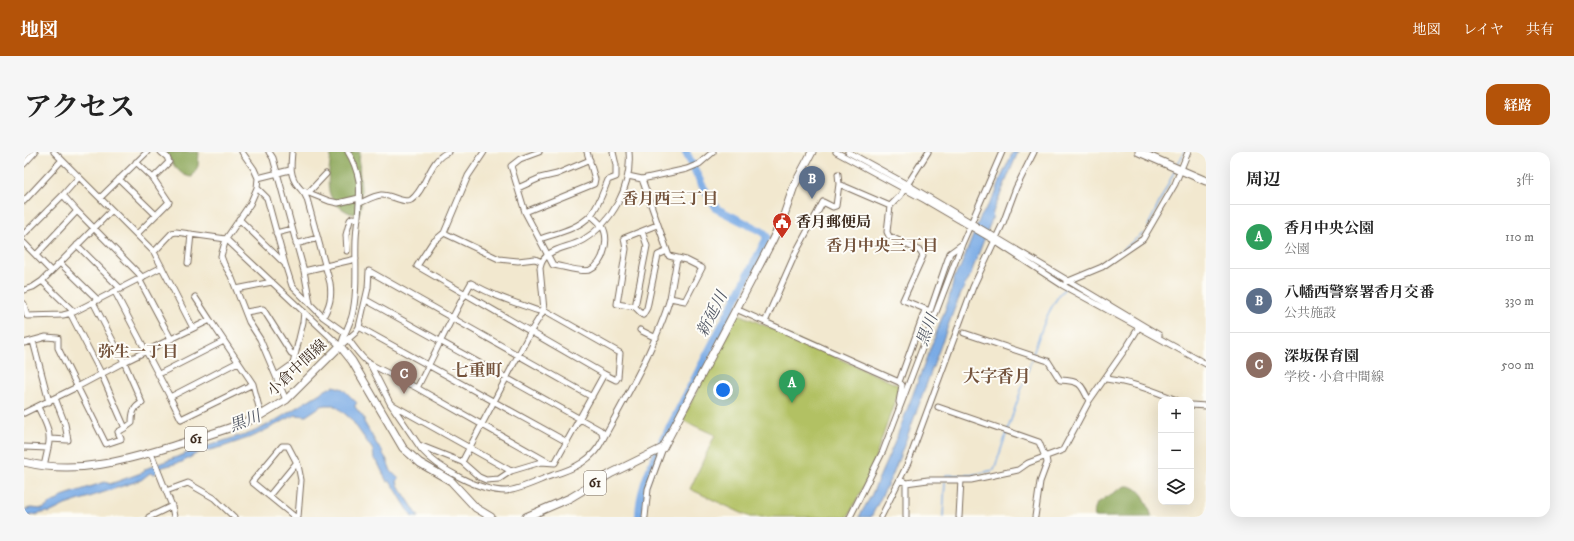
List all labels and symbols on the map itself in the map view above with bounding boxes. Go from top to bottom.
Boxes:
pin: B [799,166,825,199]
district label: 香月西三丁目 [622,189,718,209]
public building icon: 香月郵便局 [771,211,793,239]
place label: 香月郵便局 [796,213,871,232]
district label: 香月中央三丁目 [826,236,938,256]
water label: 新延川 [692,286,733,340]
water label: 黒川 [912,310,943,349]
street label: 小倉中間線 [263,335,331,401]
district label: 弥生一丁目 [98,342,178,362]
district label: 七重町 [452,360,503,382]
pin: C [391,361,417,394]
district label: 大字香月 [963,366,1031,388]
pin: A [779,370,805,403]
your location [713,380,733,400]
water label: 黒川 [226,405,265,436]
road number: 61 [185,427,207,451]
road number: 61 [584,471,606,495]

